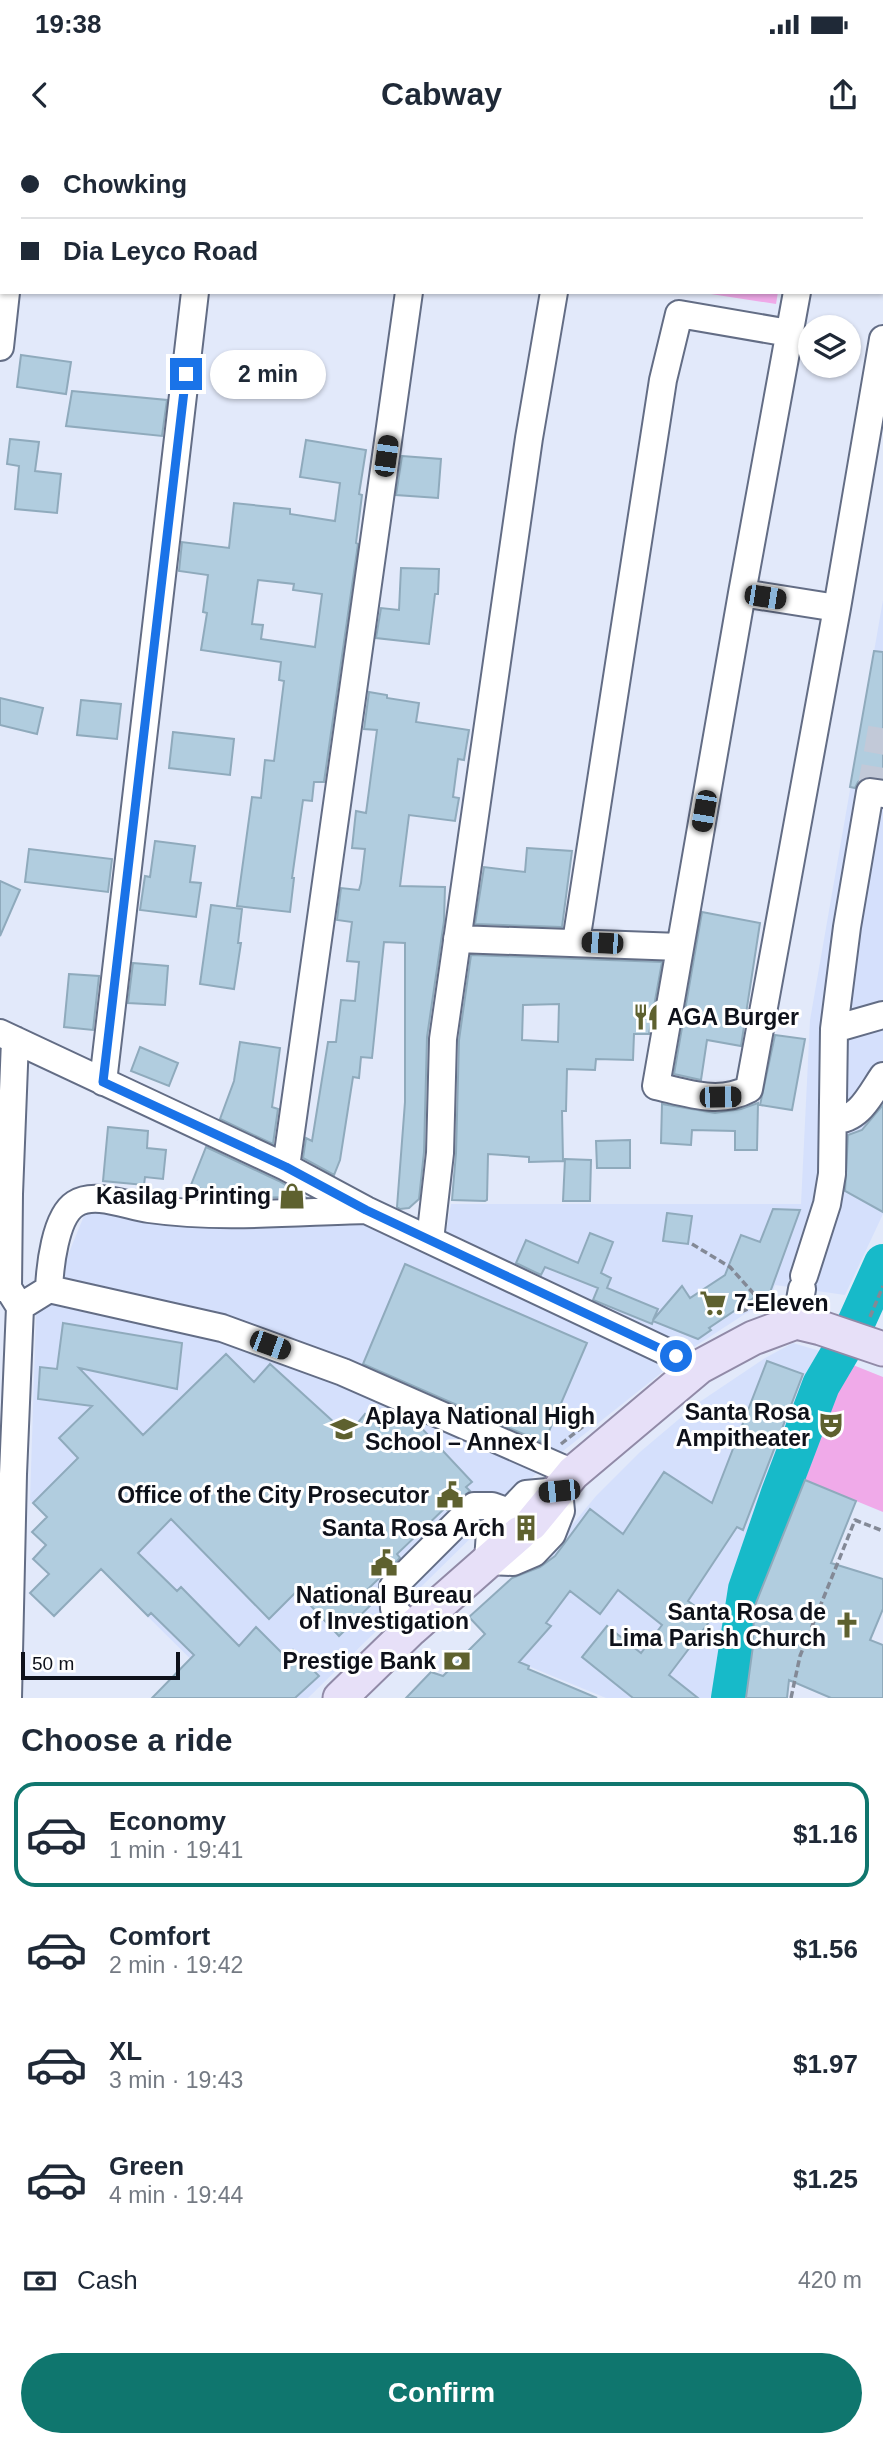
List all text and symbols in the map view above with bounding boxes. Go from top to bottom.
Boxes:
text: 19:38 [35,9,102,39]
icon: back [21,76,59,114]
text: Cabway [381,76,502,112]
icon: share [824,76,862,114]
text: Chowking [63,169,187,199]
text: Dia Leyco Road [63,236,258,266]
map controls [798,315,861,378]
button: layers [798,315,861,378]
callout: 2 min [210,350,326,398]
route end [170,358,202,390]
text: 2 min [238,361,298,387]
car [373,434,400,478]
car [743,583,788,611]
car [691,788,718,834]
car [581,931,624,955]
restaurant icon: AGA Burger [631,1002,661,1032]
place label: AGA Burger [667,1004,799,1030]
car [699,1086,742,1108]
shop icon: Kasilag Printing [277,1181,307,1211]
place label: Kasilag Printing [96,1183,271,1209]
supermarket icon: 7-Eleven [698,1288,728,1318]
place label: 7-Eleven [734,1290,829,1316]
car [247,1328,294,1362]
route start [660,1340,692,1372]
place label: Santa Rosa Ampitheater [676,1399,810,1451]
place label: Aplaya National High School – Annex I [365,1403,595,1455]
theatre icon: Santa Rosa Ampitheater [816,1410,846,1440]
school or university icon: Aplaya National High School – Annex I [329,1414,359,1444]
car [538,1478,581,1504]
public building icon: Office of the City Prosecutor [435,1480,465,1510]
place label: Office of the City Prosecutor [117,1482,429,1508]
building icon: Santa Rosa Arch [511,1513,541,1543]
place label: Santa Rosa Arch [322,1515,505,1541]
public building icon: National Bureau of Investigation [369,1548,399,1578]
place label: National Bureau of Investigation [296,1582,472,1634]
place label: Santa Rosa de Lima Parish Church [609,1599,826,1651]
church icon: Santa Rosa de Lima Parish Church [832,1610,862,1640]
bank icon: Prestige Bank [442,1646,472,1676]
place label: Prestige Bank [283,1648,436,1674]
scale bar [21,1649,180,1681]
text: 50 m [32,1653,74,1674]
text: Choose a ride [21,1722,233,1758]
icon: car [25,1803,88,1866]
text: Economy [109,1806,226,1836]
text: $1.16 [793,1819,858,1849]
text: 1 min · 19:41 [109,1837,243,1863]
icon: car [25,1918,88,1981]
text: Comfort [109,1921,210,1951]
text: $1.56 [793,1934,858,1964]
text: 2 min · 19:42 [109,1952,243,1978]
icon: car [25,2033,88,2096]
text: XL [109,2036,142,2066]
text: $1.97 [793,2049,858,2079]
text: 3 min · 19:43 [109,2067,243,2093]
icon: car [25,2148,88,2211]
text: Green [109,2151,184,2181]
text: $1.25 [793,2164,858,2194]
text: 4 min · 19:44 [109,2182,243,2208]
icon: cash [21,2262,59,2300]
text: Cash [77,2265,138,2295]
text: 420 m [798,2267,862,2293]
button: Confirm [21,2353,862,2433]

